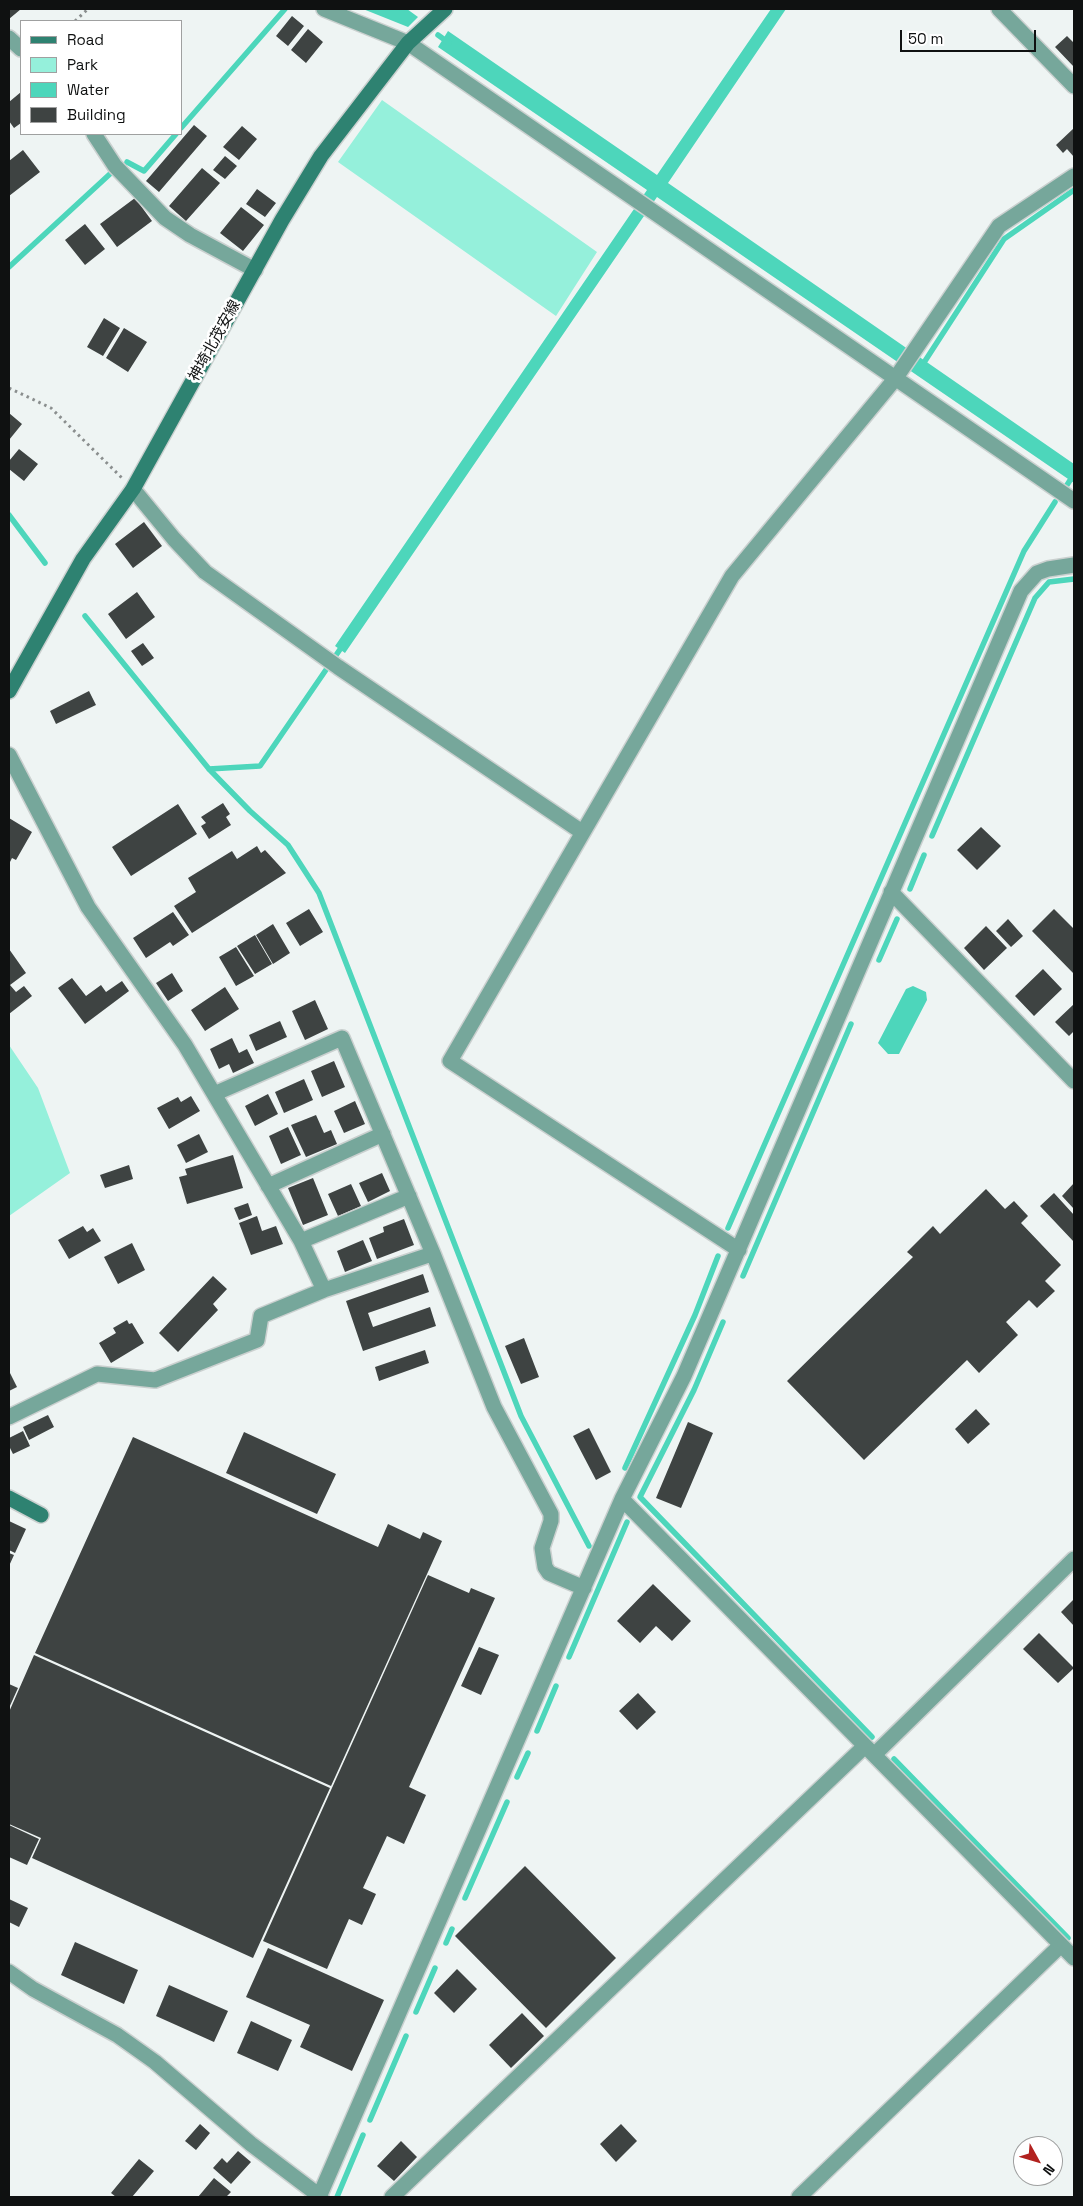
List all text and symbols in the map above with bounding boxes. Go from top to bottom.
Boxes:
legend [20,20,182,135]
scale bar [903,20,1039,52]
text: 50 m [908,29,943,48]
text: Road [67,30,104,49]
text: Park [67,55,98,74]
text: Water [67,80,109,99]
text: Building [67,105,126,124]
street label: 神埼北茂安線 [185,297,245,385]
north arrow [1013,2136,1063,2186]
text: N [1039,2160,1059,2179]

